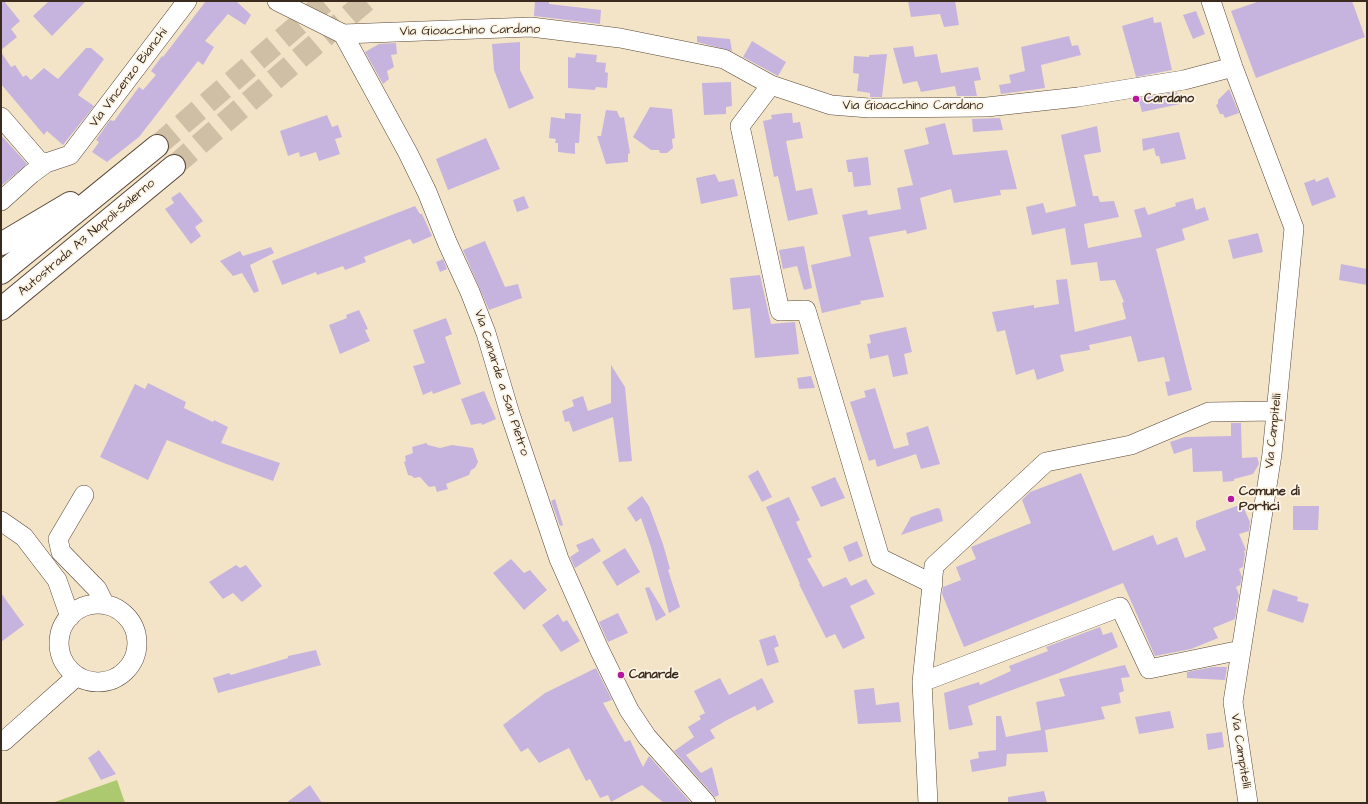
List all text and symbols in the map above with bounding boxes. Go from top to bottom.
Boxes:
street label: Via Gioacchino Cardano [399,22,541,40]
street label: Via Vincenzo Bianchi [87,25,171,131]
place label: Cardano [1144,91,1194,107]
marker: Cardano [1131,94,1141,104]
street label: Via Gioacchino Cardano [843,98,983,114]
street label: Autostrada A3 Napoli-Salerno [15,176,159,300]
street label: Via Canarde a San Pietro [470,308,532,458]
street label: Via Campitelli [1262,393,1286,469]
place label: Comune di Portici [1239,484,1300,515]
marker: Comune di Portici [1226,494,1236,504]
place label: Canarde [629,667,679,683]
marker: Canarde [616,670,626,680]
street label: Via Campitelli [1226,713,1254,789]

